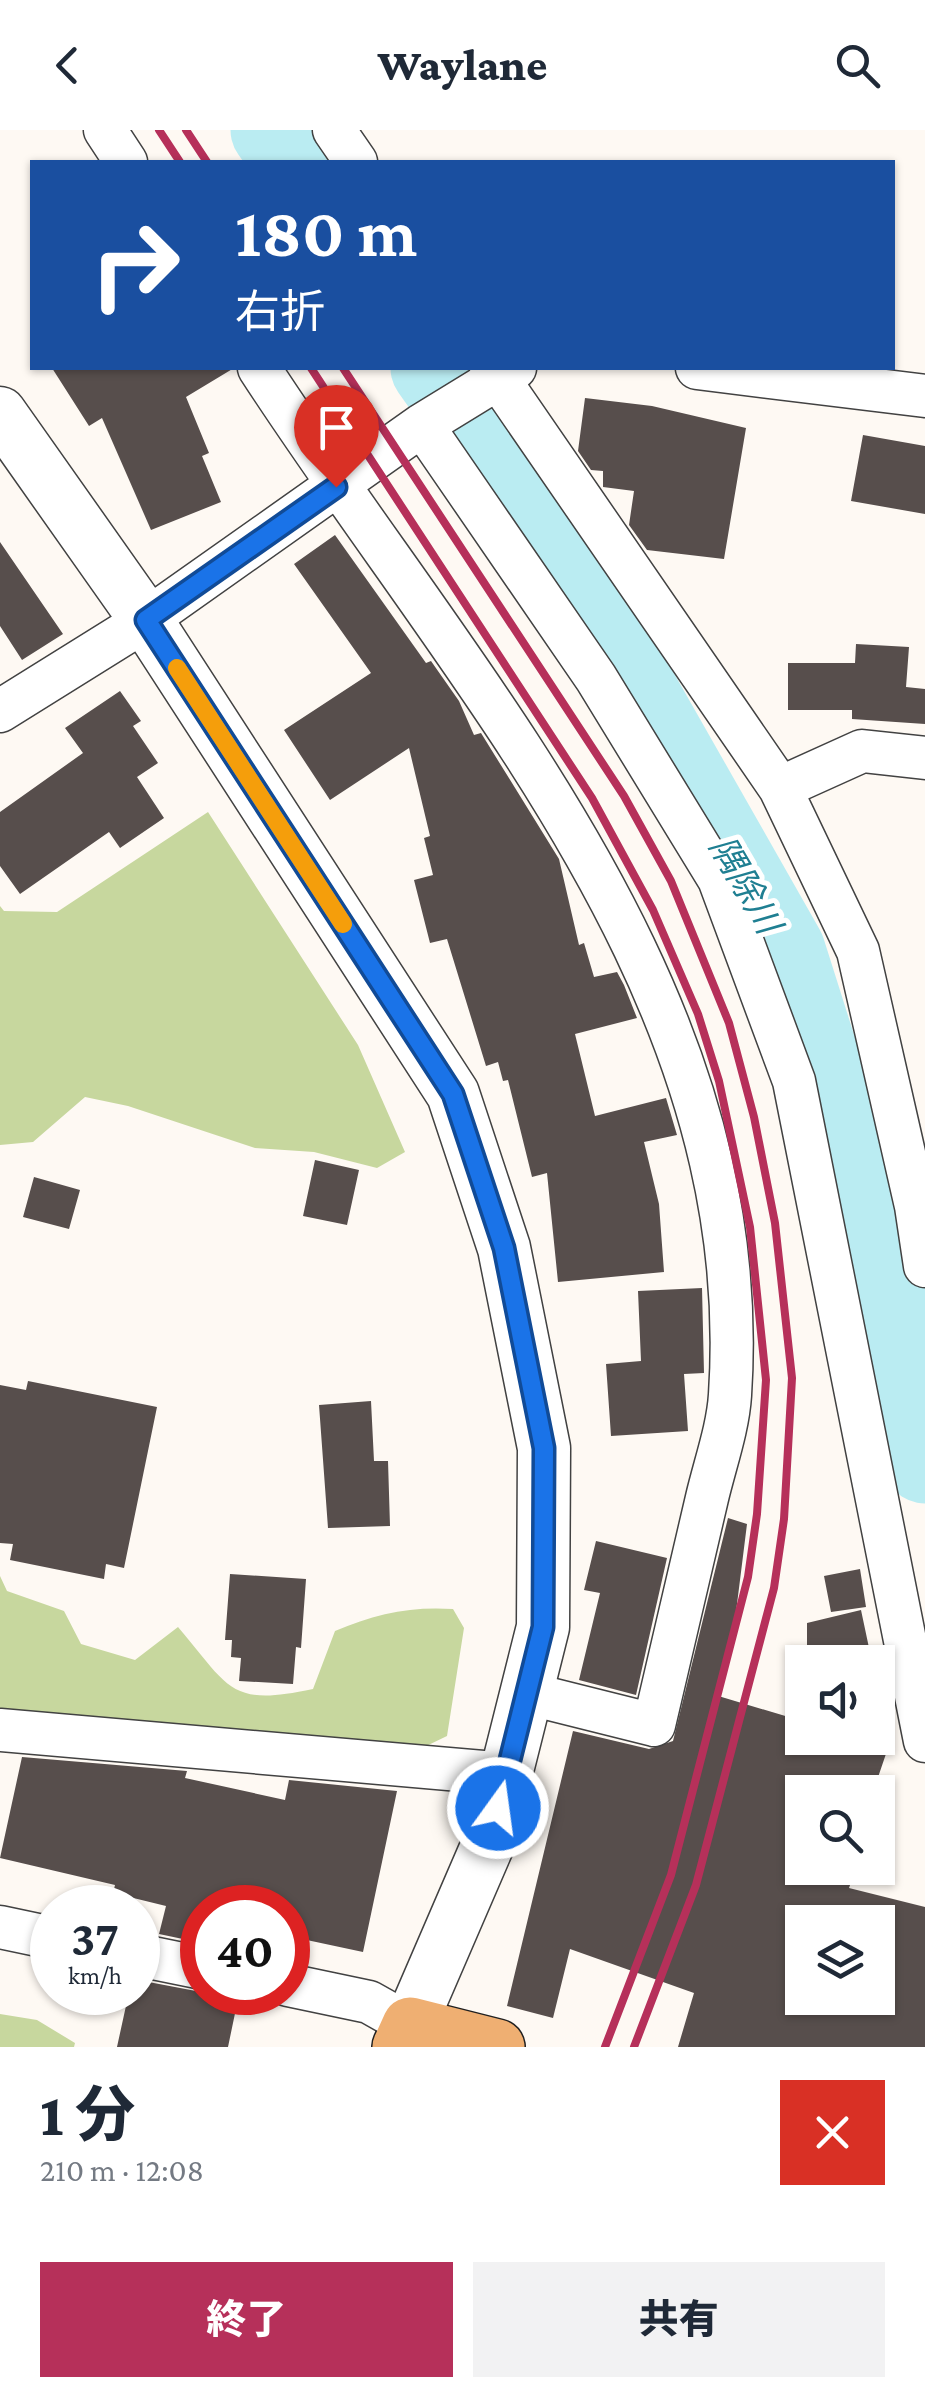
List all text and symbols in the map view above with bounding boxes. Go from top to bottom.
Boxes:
icon: back [40,38,95,93]
icon: search [830,38,885,93]
text: Waylane [378,40,547,90]
text: 180 m [235,193,417,271]
icon: right [70,200,200,330]
text: 右折 [235,287,325,337]
pin [294,385,379,488]
icon: arrive [309,400,364,455]
water label: 隅除川 [702,830,790,944]
map controls [785,1645,895,2015]
button: sound [785,1645,895,1755]
position arrow [446,1756,550,1860]
button: search [785,1775,895,1885]
speed limit sign: 40 [180,1885,310,2015]
button: layers [785,1905,895,2015]
text: 37 [71,1910,119,1966]
text: km/h [68,1962,122,1989]
button: close [780,2080,885,2185]
text: 1 分 [40,2081,135,2148]
text: 210 m · 12:08 [40,2152,204,2188]
button: 終了 [40,2262,453,2377]
button: 共有 [473,2262,885,2377]

